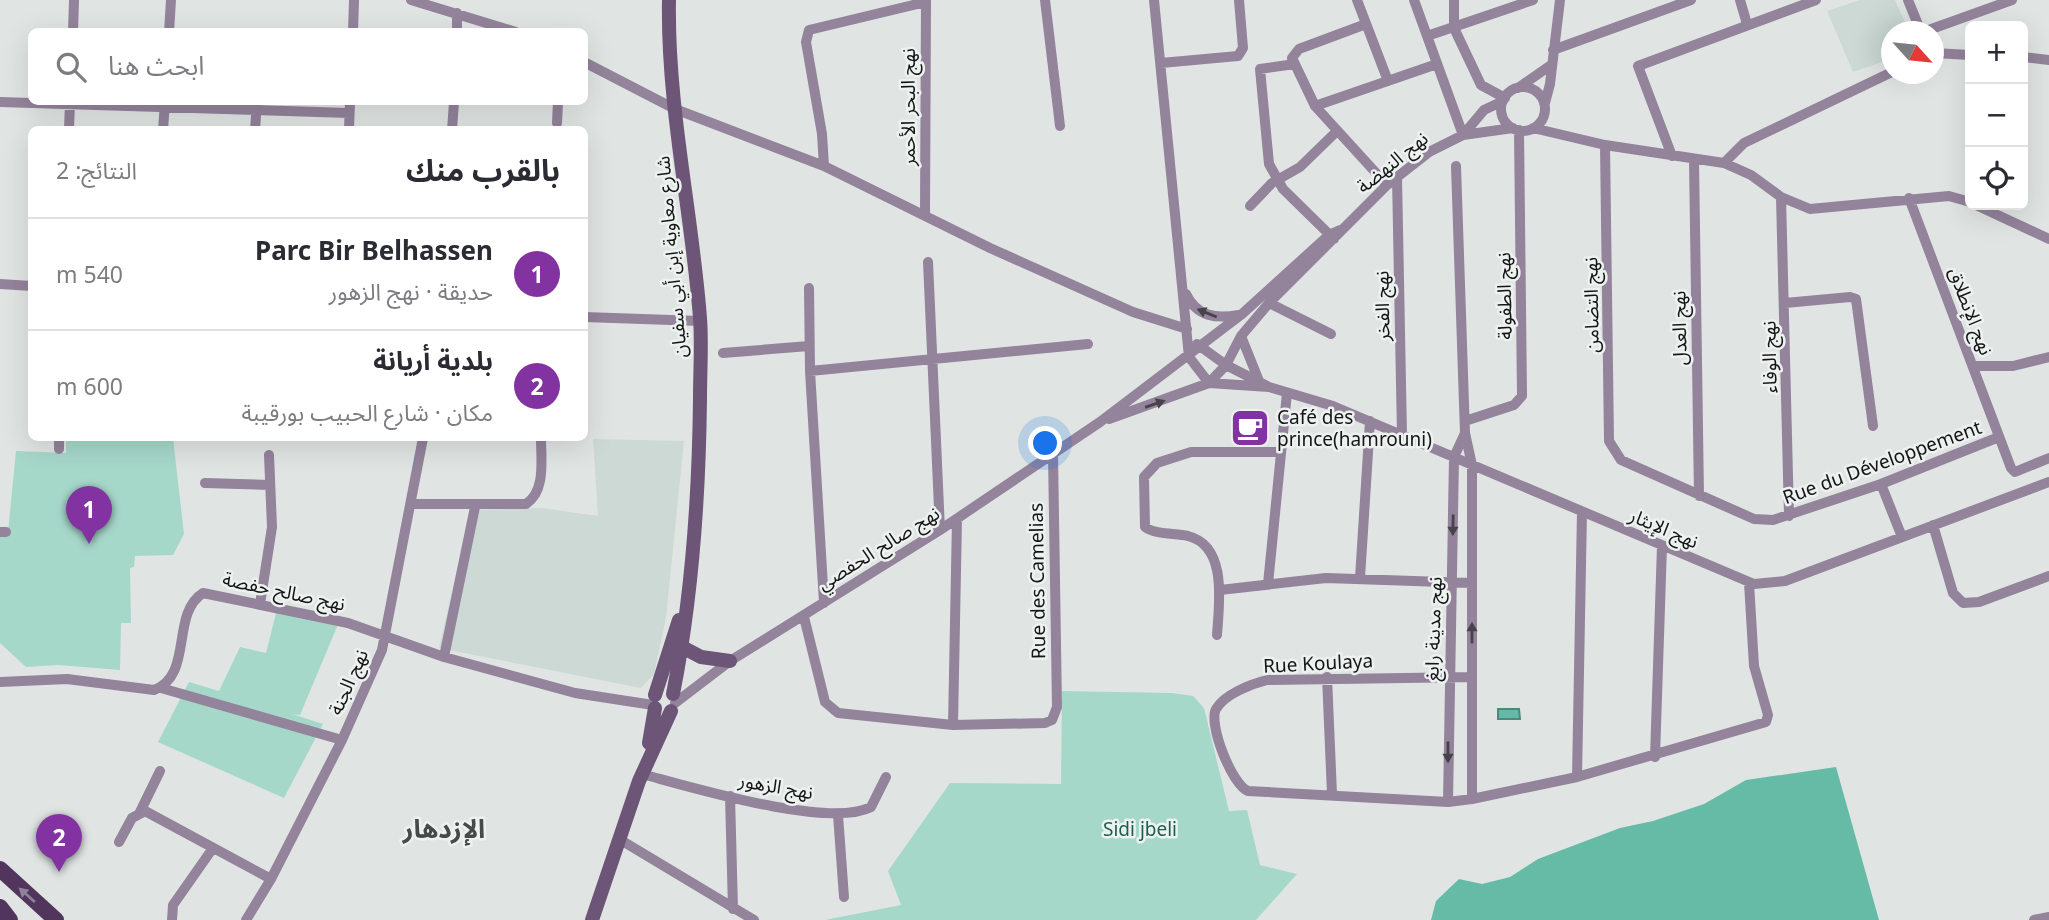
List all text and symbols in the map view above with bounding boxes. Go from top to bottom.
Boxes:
north arrow [1881,21,1944,84]
map controls [1965,21,2028,210]
button: + [1965,21,2028,84]
search box [28,28,588,105]
text: ابحث هنا [108,47,204,83]
icon: search [52,48,90,86]
street label: نهج البحر الأحمر [895,48,923,167]
button: − [1965,84,2028,147]
street label: نهج النهضة [1351,125,1434,200]
button: locate [1965,147,2028,210]
text: بالقرب منك [406,149,560,190]
text: النتائج: 2 [56,154,137,186]
street label: شارع معاوية إبن أبي سفيان [649,155,695,359]
text: Parc Bir Belhassen [255,232,493,268]
street label: نهج الطفولة [1490,252,1520,340]
street label: نهج التضامن [1577,257,1607,353]
text: 540 m [56,258,123,290]
text: 1 [530,258,544,290]
street label: نهج الإنطلاق [1940,263,2000,359]
street label: نهج الفخر [1368,270,1398,342]
text: حديقة · نهج الزهور [329,275,493,307]
street label: نهج العدل [1665,290,1695,366]
one-way arrow [1196,307,1217,318]
street label: نهج الوفاء [1755,321,1785,393]
text: بلدية أريانة [373,342,493,378]
text: 600 m [56,370,123,402]
text: 2 [530,370,544,402]
text: مكان · شارع الحبيب بورقيبة [241,396,493,428]
one-way arrow [1145,398,1166,409]
place label: Café des prince(hamrouni) [1277,404,1432,452]
cafe icon: Café des prince(hamrouni) [1229,407,1271,449]
street label: Rue du Développement [1779,414,1985,510]
your location [1028,426,1062,460]
pin: 1 [66,486,112,544]
street label: نهج صالح الحفصي [812,500,945,598]
street label: نهج الإيثار [1624,501,1703,556]
street label: Rue des Camelias [1023,503,1051,659]
one-way arrow [1447,514,1458,536]
street label: نهج صالح حفصة [220,565,348,619]
street label: نهج مدينة رابغ [1418,576,1450,682]
one-way arrow [1466,621,1478,643]
street label: نهج الجنة [322,645,376,720]
street label: Rue Koulaya [1262,647,1374,679]
one-way arrow [1442,742,1454,764]
street label: نهج الزهور [735,767,815,807]
district label: الإزدهار [402,810,485,846]
pin: 2 [36,814,82,872]
park label: Sidi jbeli [1103,816,1177,842]
one-way arrow [19,888,36,903]

